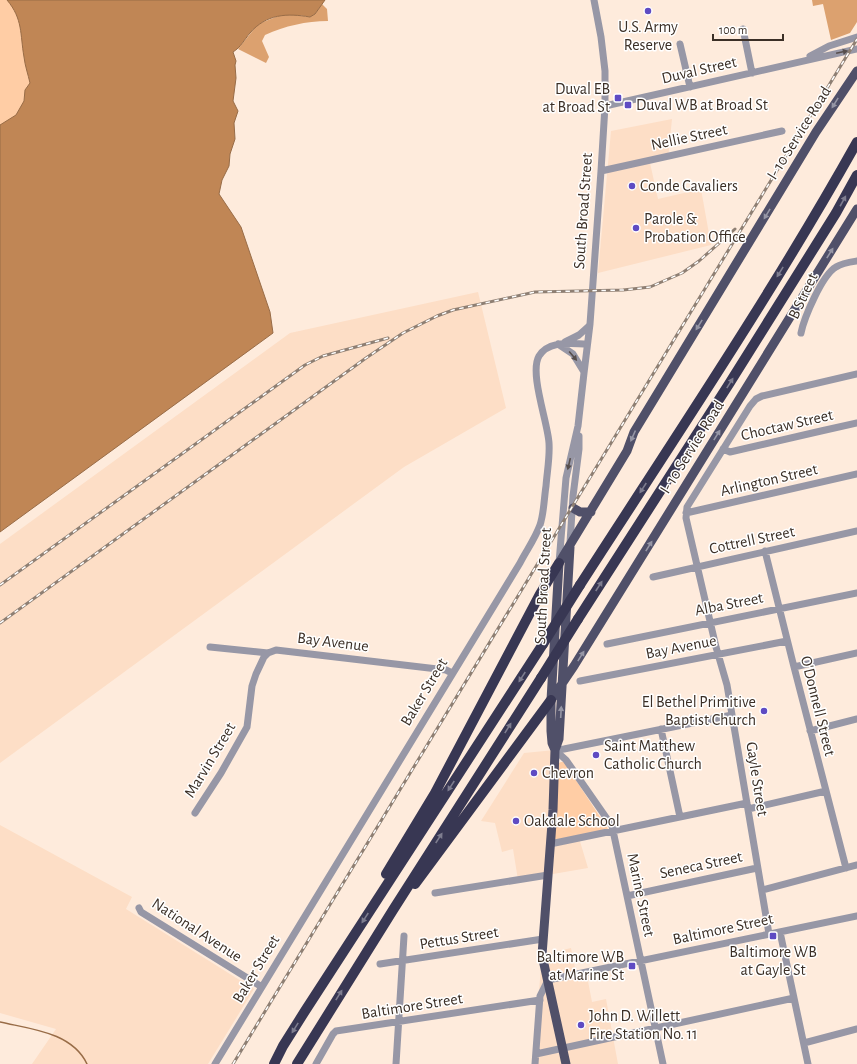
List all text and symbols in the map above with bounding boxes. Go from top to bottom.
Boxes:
marker: U.S. Army Reserve [643,6,653,16]
scale bar [713,16,783,42]
place label: U.S. Army Reserve [618,19,678,53]
text: 100 m [719,24,747,36]
one-way arrow [835,49,848,55]
street label: Duval Street [660,54,738,86]
place label: Duval EB at Broad St [542,81,610,115]
street label: I- 10 Service Road [764,84,834,182]
marker: Duval EB at Broad St [613,93,623,103]
place label: Duval WB at Broad St [636,97,768,113]
one-way arrow [831,98,839,108]
marker: Duval WB at Broad St [623,100,633,110]
street label: Nellie Street [649,121,729,153]
street label: South Broad Street [571,152,595,270]
place label: Conde Cavaliers [640,178,738,194]
marker: Conde Cavaliers [627,181,637,191]
one-way arrow [839,195,846,207]
one-way arrow [763,209,771,219]
place label: Parole & Probation Office [644,211,746,245]
marker: Parole & Probation Office [631,223,641,233]
one-way arrow [826,247,833,259]
one-way arrow [776,267,784,277]
street label: B Street [785,270,821,322]
one-way arrow [696,319,703,331]
one-way arrow [569,351,578,361]
one-way arrow [726,378,734,388]
street label: I- 10 Service Road [657,398,727,496]
street label: Choctaw Street [739,407,835,443]
one-way arrow [714,429,721,441]
one-way arrow [630,431,636,442]
one-way arrow [566,457,572,470]
street label: Arlington Street [719,461,819,499]
one-way arrow [639,483,647,493]
street label: Cottrell Street [708,523,796,557]
street label: South Broad Street [532,527,554,645]
one-way arrow [645,540,653,551]
one-way arrow [596,581,603,592]
street label: Alba Street [694,590,764,618]
street label: Bay Avenue [296,630,370,655]
street label: Bay Avenue [644,632,718,663]
one-way arrow [577,650,584,662]
street label: O'Donnell Street [798,654,838,758]
street label: Baker Street [398,655,450,729]
one-way arrow [518,671,525,683]
place label: El Bethel Primitive Baptist Church [642,694,756,728]
one-way arrow [557,706,564,718]
marker: El Bethel Primitive Baptist Church [759,706,769,716]
street label: Marvin Street [181,720,239,800]
one-way arrow [505,722,512,734]
place label: Saint Matthew Catholic Church [604,738,702,772]
street label: Gayle Street [742,741,771,817]
marker: Saint Matthew Catholic Church [591,750,601,760]
place label: Chevron [542,765,594,781]
marker: Chevron [529,768,539,778]
one-way arrow [447,781,455,791]
place label: Oakdale School [524,813,620,829]
marker: Oakdale School [511,816,521,826]
one-way arrow [435,832,442,844]
street label: Seneca Street [658,848,744,882]
street label: Marine Street [624,852,658,938]
street label: National Avenue [149,895,245,965]
street label: Baltimore Street [671,911,775,947]
one-way arrow [361,913,369,924]
street label: Pettus Street [418,924,500,952]
marker: Baltimore WB at Gayle St [768,931,778,941]
street label: Baker Street [230,932,282,1006]
place label: Baltimore WB at Gayle St [729,944,817,979]
place label: Baltimore WB at Marine St [537,949,624,983]
marker: Baltimore WB at Marine St [627,961,637,971]
one-way arrow [335,990,343,1000]
street label: Baltimore Street [360,990,464,1022]
place label: John D. Willett Fire Station No. 11 [589,1008,698,1042]
marker: John D. Willett Fire Station No. 11 [576,1020,586,1030]
one-way arrow [291,1022,298,1034]

